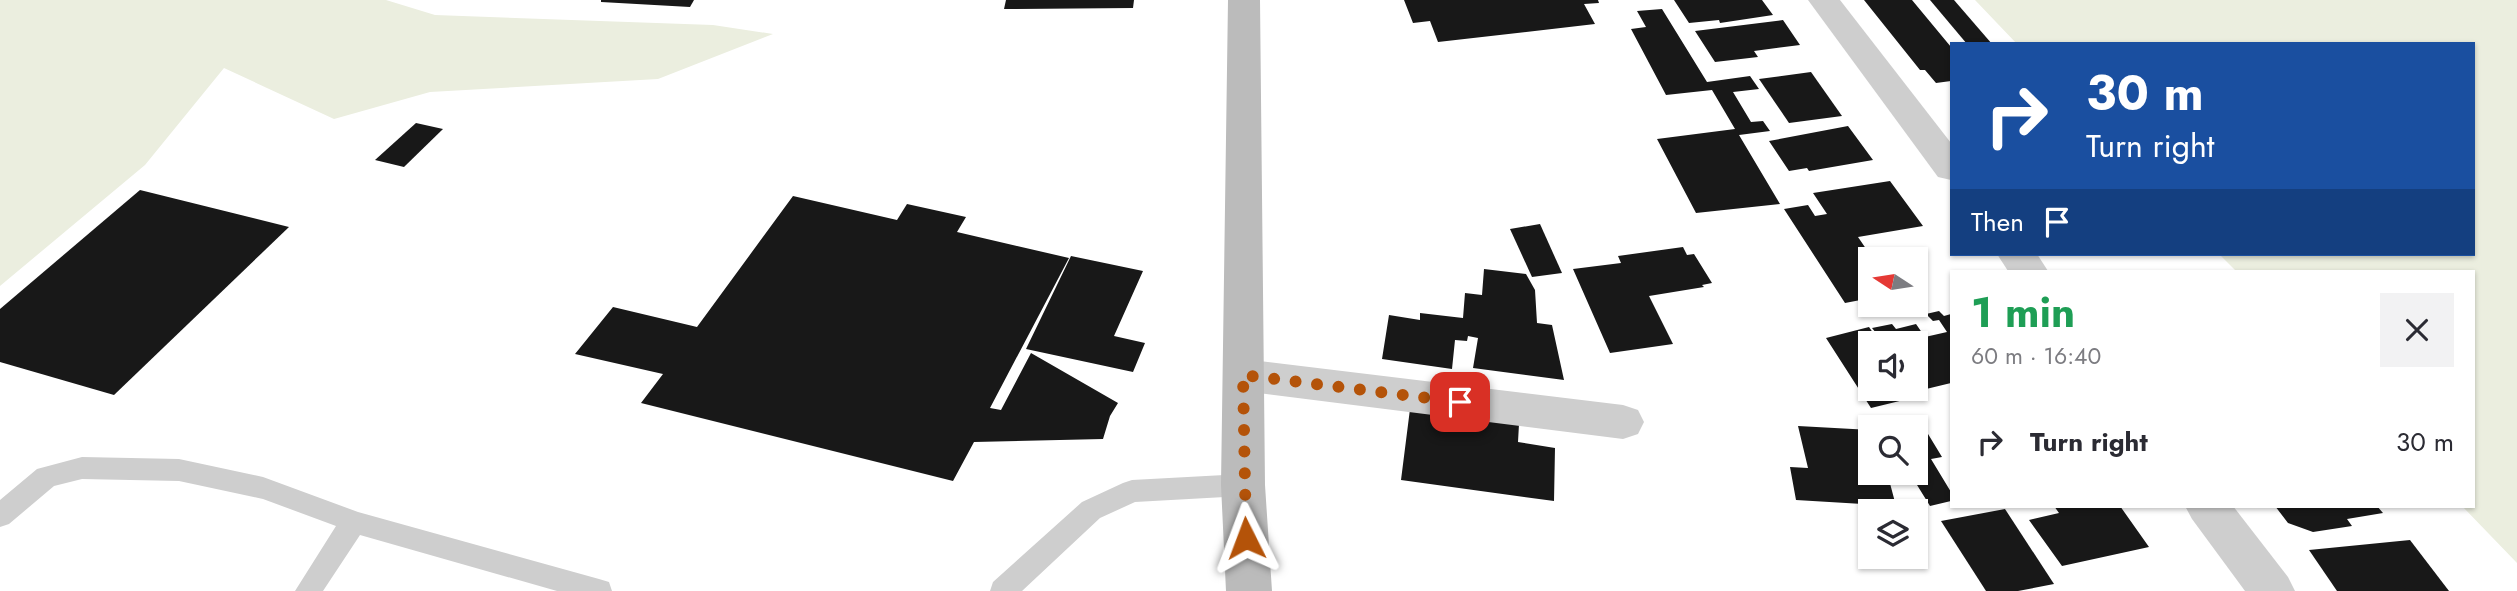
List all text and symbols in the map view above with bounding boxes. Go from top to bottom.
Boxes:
text: 30 m [2086,58,2204,128]
icon: right [1971,70,2062,161]
text: Turn right [2086,123,2215,169]
text: Then [1971,203,2024,241]
icon: arrive [2038,203,2076,241]
north arrow [1858,247,1928,317]
map controls [1858,247,1928,569]
text: 1 min [1971,282,2075,343]
button: close [2380,293,2454,367]
button: sound [1858,331,1928,401]
text: 60 m · 16:40 [1971,339,2101,373]
pin [1430,372,1490,432]
icon: arrive [1441,383,1479,421]
button: search [1858,415,1928,485]
icon: right [1971,423,2009,461]
text: Turn right [2030,423,2148,461]
text: 30 m [2396,423,2454,461]
button: layers [1858,499,1928,569]
position arrow [1209,501,1283,575]

